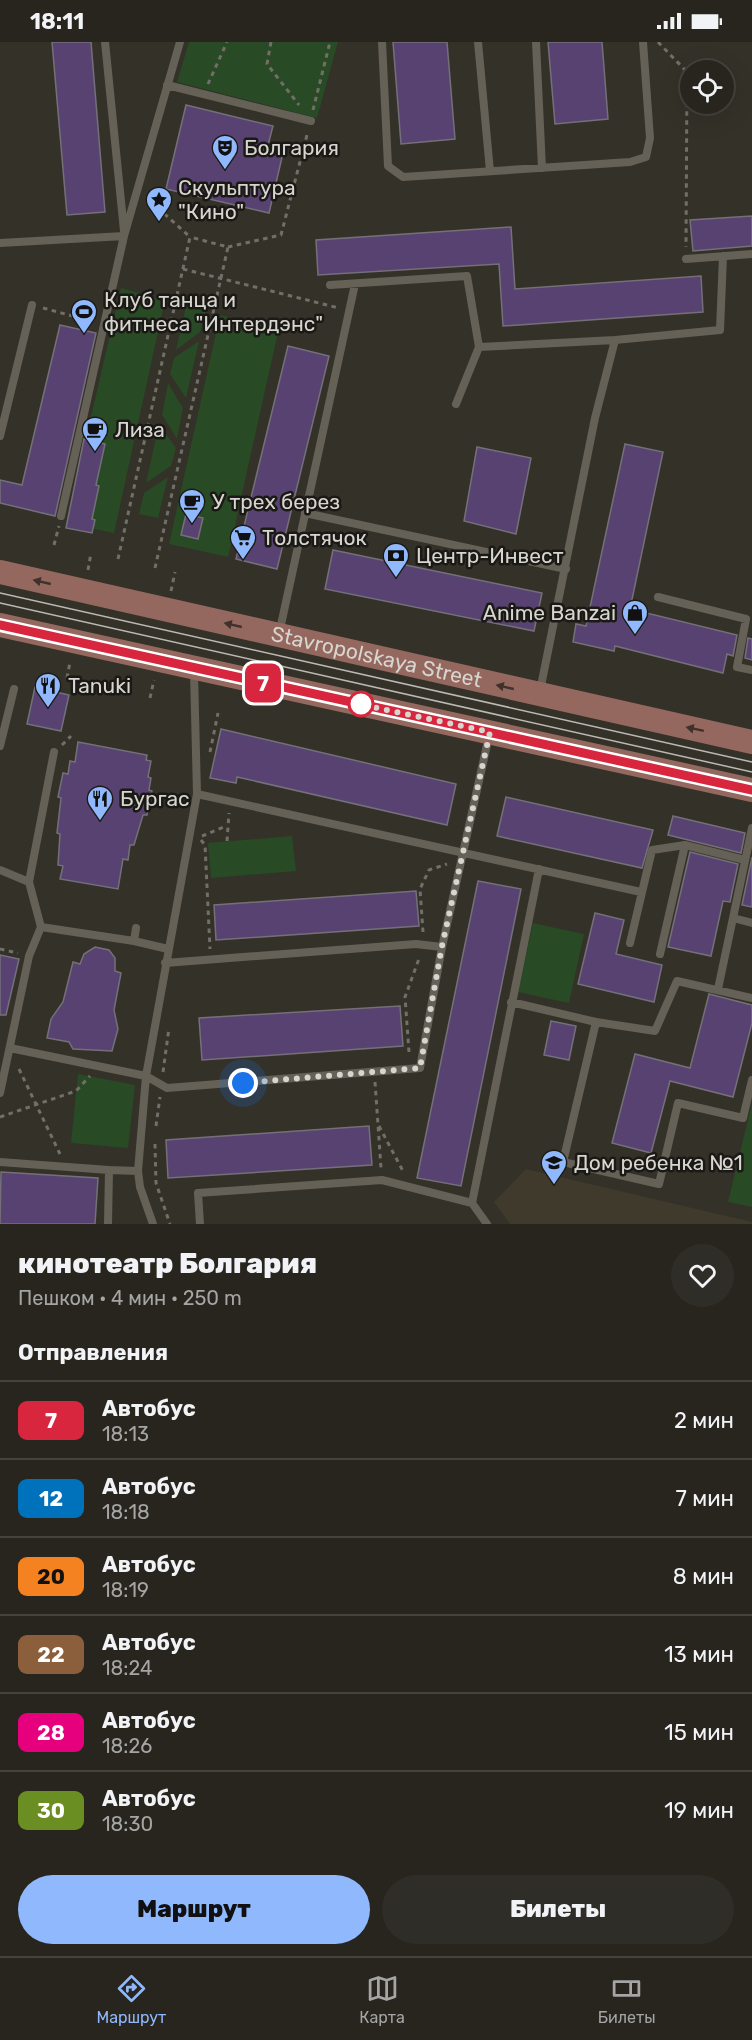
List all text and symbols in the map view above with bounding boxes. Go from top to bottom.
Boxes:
text: 18:11 [30,8,84,35]
map controls [680,60,734,114]
button: locate [680,60,734,114]
theatre icon: Болгария [210,133,240,171]
place label: Болгария [244,135,339,160]
place label: Скульптура "Кино" [178,175,296,224]
place icon: Скульптура "Кино" [144,185,174,223]
place label: Клуб танца и фитнеса "Интердэнс" [104,287,323,336]
sports icon: Клуб танца и фитнеса "Интердэнс" [69,297,99,335]
cafe icon: Лиза [80,415,110,453]
place label: Лиза [115,417,165,442]
cafe icon: У трех берез [177,487,207,525]
place label: У трех берез [212,489,340,514]
supermarket icon: Толстячок [228,523,258,561]
place label: Толстячок [262,525,367,550]
bank icon: Центр-Инвест [381,541,411,579]
place label: Центр-Инвест [416,543,564,568]
one-way arrow [33,577,52,587]
shop icon: Anime Banzai [620,598,650,636]
place label: Anime Banzai [483,600,616,625]
one-way arrow [223,619,242,629]
street label: Stavropolskaya Street [269,621,484,693]
line badge: 7 [244,664,282,702]
restaurant icon: Tanuki [33,671,63,709]
text: 7 [257,671,269,696]
place label: Tanuki [68,673,131,698]
one-way arrow [495,681,514,691]
unlabelled marker [348,691,374,717]
one-way arrow [686,724,704,734]
restaurant icon: Бургас [85,784,115,822]
place label: Бургас [120,786,190,811]
your location [228,1068,258,1098]
school or university icon: Дом ребенка №1 [539,1148,569,1186]
place label: Дом ребенка №1 [574,1150,743,1175]
button: heart [671,1244,734,1307]
text: кинотеатр Болгария [18,1247,317,1280]
text: Пешком · 4 мин · 250 m [18,1286,242,1310]
text: Отправления [18,1339,168,1366]
text: Автобус [102,1395,196,1422]
text: 2 мин [674,1407,734,1434]
text: 7 [45,1408,57,1433]
text: 18:13 [102,1422,149,1446]
text: Автобус [102,1473,196,1500]
text: 7 мин [676,1485,734,1512]
text: 12 [39,1486,63,1511]
text: 18:18 [102,1500,150,1524]
text: Автобус [102,1551,196,1578]
text: 8 мин [673,1563,734,1590]
text: 20 [37,1564,65,1589]
text: 18:19 [102,1578,149,1602]
text: Автобус [102,1629,196,1656]
text: 13 мин [664,1641,734,1668]
text: 22 [37,1642,65,1667]
text: 18:24 [102,1656,152,1680]
text: Автобус [102,1707,196,1734]
text: 15 мин [664,1719,734,1746]
text: 28 [37,1720,65,1745]
text: 18:26 [102,1734,152,1758]
text: Автобус [102,1785,196,1812]
text: 19 мин [664,1797,734,1824]
text: 30 [37,1798,65,1823]
text: 18:30 [102,1812,153,1836]
button: Маршрут [18,1875,370,1944]
button: Билеты [382,1875,734,1944]
tab: Маршрут [96,1972,166,2027]
tab: Карта [359,1972,405,2027]
tab: Билеты [598,1972,656,2027]

